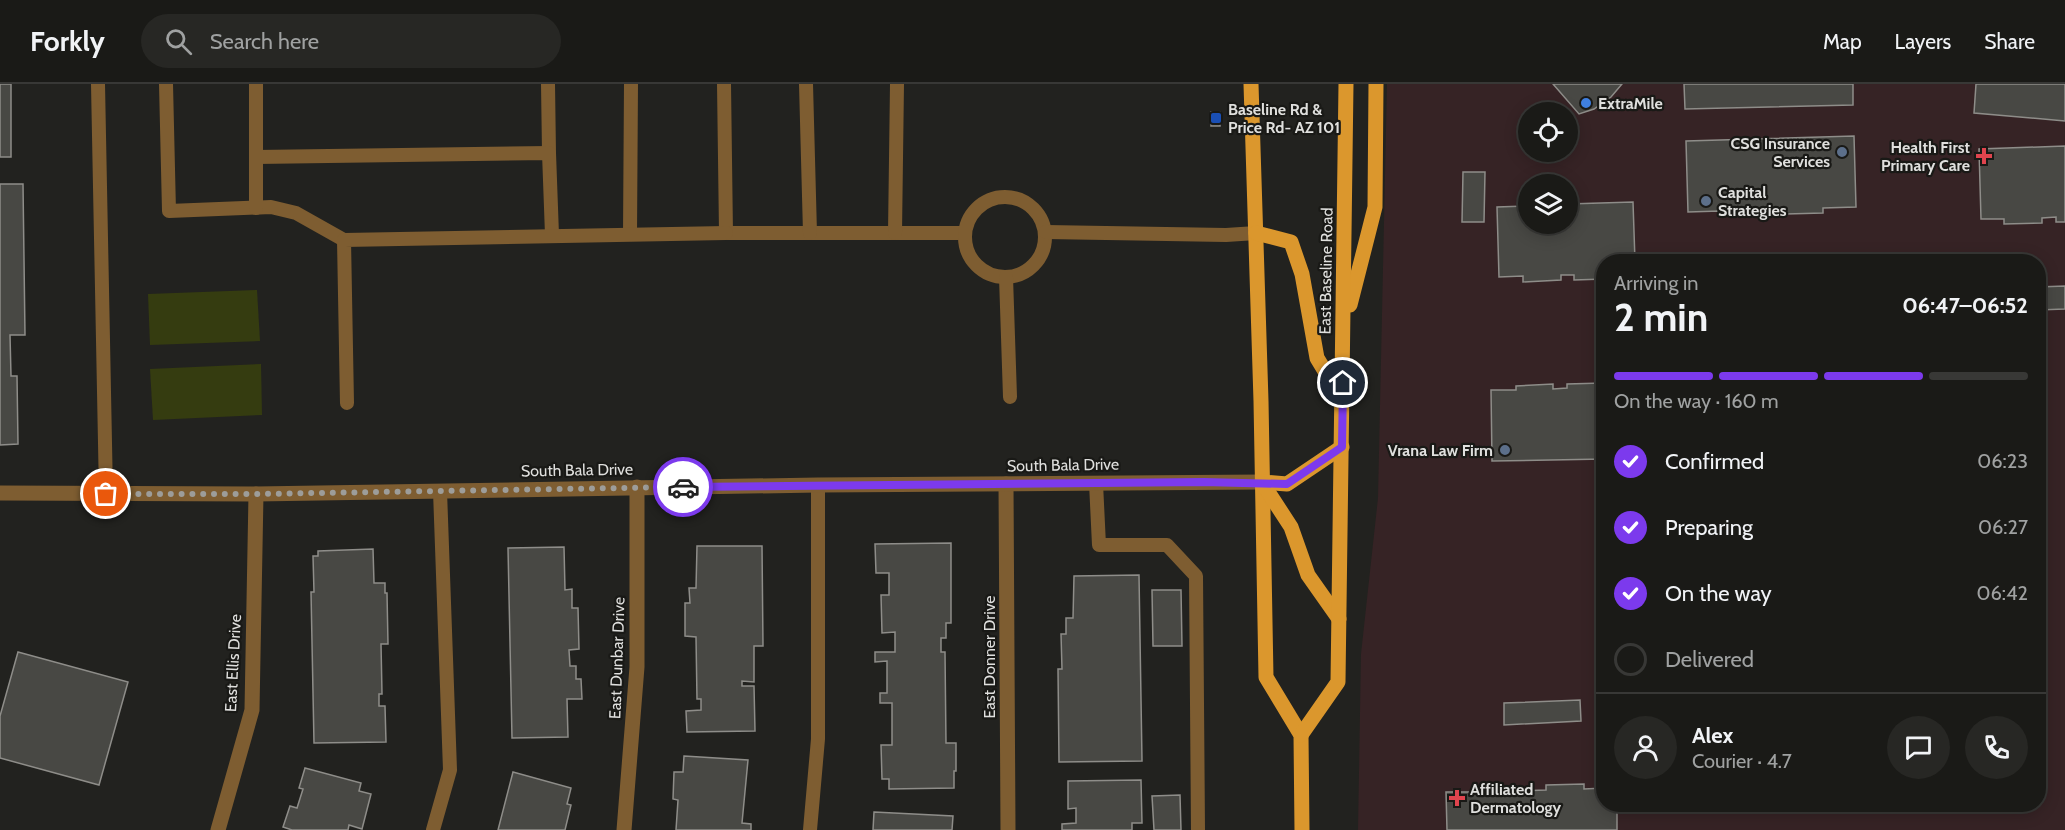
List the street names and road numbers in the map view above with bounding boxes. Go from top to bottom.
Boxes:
street label: East Baseline Road [1315,207,1337,335]
street label: South Bala Drive [1007,455,1119,475]
street label: South Bala Drive [521,460,633,480]
street label: East Donner Drive [980,595,999,719]
street label: East Dunbar Drive [605,597,629,719]
street label: East Ellis Drive [221,614,245,712]

